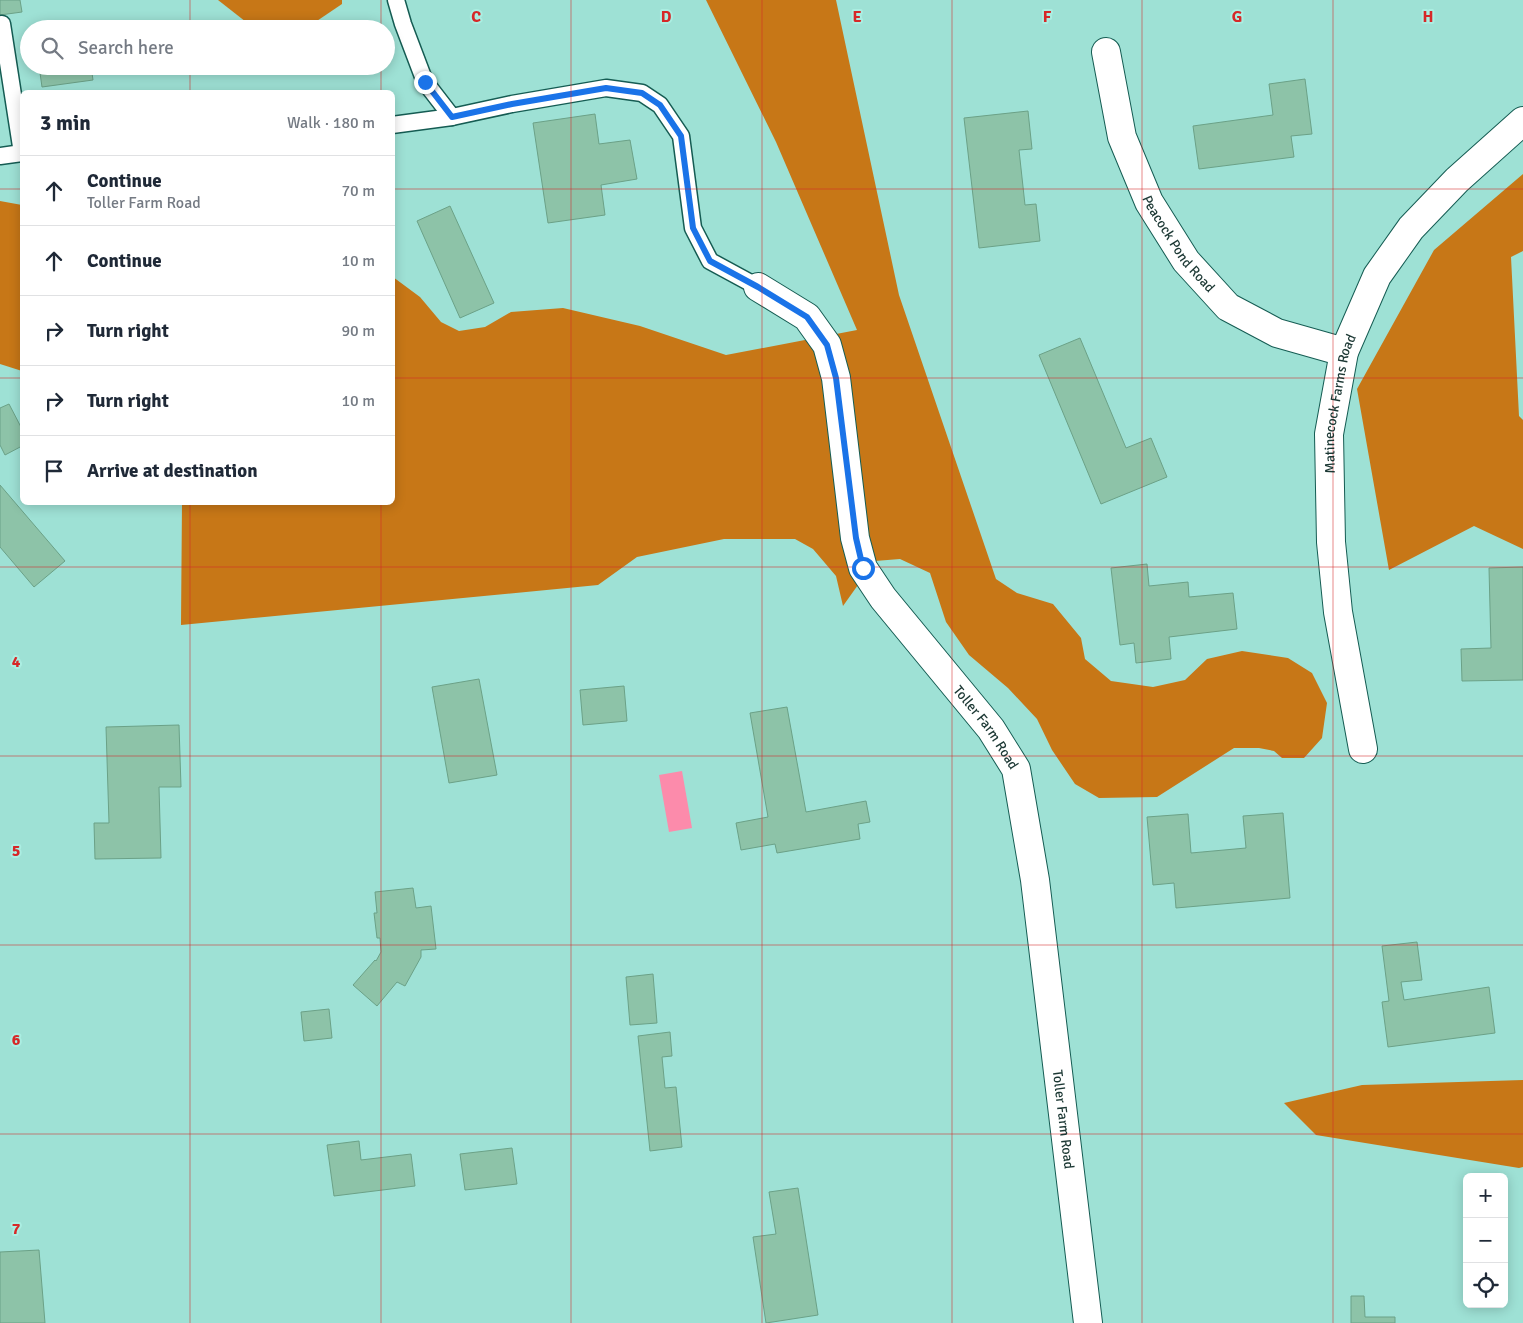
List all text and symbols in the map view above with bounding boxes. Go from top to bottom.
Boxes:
text: C [471,7,481,27]
text: D [661,7,672,27]
text: E [852,7,862,27]
text: F [1043,7,1052,27]
text: G [1232,7,1242,27]
text: H [1423,7,1433,27]
search box [20,20,395,75]
icon: search [38,34,66,62]
text: Search here [78,36,174,60]
route end [414,71,437,94]
text: 3 min [40,110,91,136]
text: Walk · 180 m [287,113,375,133]
text: Continue [87,169,162,193]
icon: ahead [40,177,68,205]
text: 70 m [341,181,375,201]
text: Toller Farm Road [87,193,201,213]
street label: Peacock Pond Road [1139,193,1219,296]
icon: ahead [40,247,68,275]
text: Continue [87,249,162,273]
text: 10 m [341,251,375,271]
icon: right [40,317,68,345]
text: Turn right [87,319,169,343]
text: 90 m [341,321,375,341]
street label: Matinecock Farms Road [1320,331,1359,474]
icon: right [40,387,68,415]
text: Turn right [87,389,169,413]
text: 10 m [341,391,375,411]
icon: arrive [40,457,68,485]
text: Arrive at destination [87,459,258,483]
route start [852,557,875,580]
text: 4 [12,652,21,672]
street label: Toller Farm Road [950,682,1022,772]
text: 5 [12,841,20,861]
text: 6 [12,1030,21,1050]
street label: Toller Farm Road [1049,1069,1078,1170]
map controls [1463,1173,1508,1308]
button: + [1463,1173,1508,1218]
button: − [1463,1218,1508,1263]
text: 7 [12,1219,21,1239]
button: locate [1463,1263,1508,1308]

